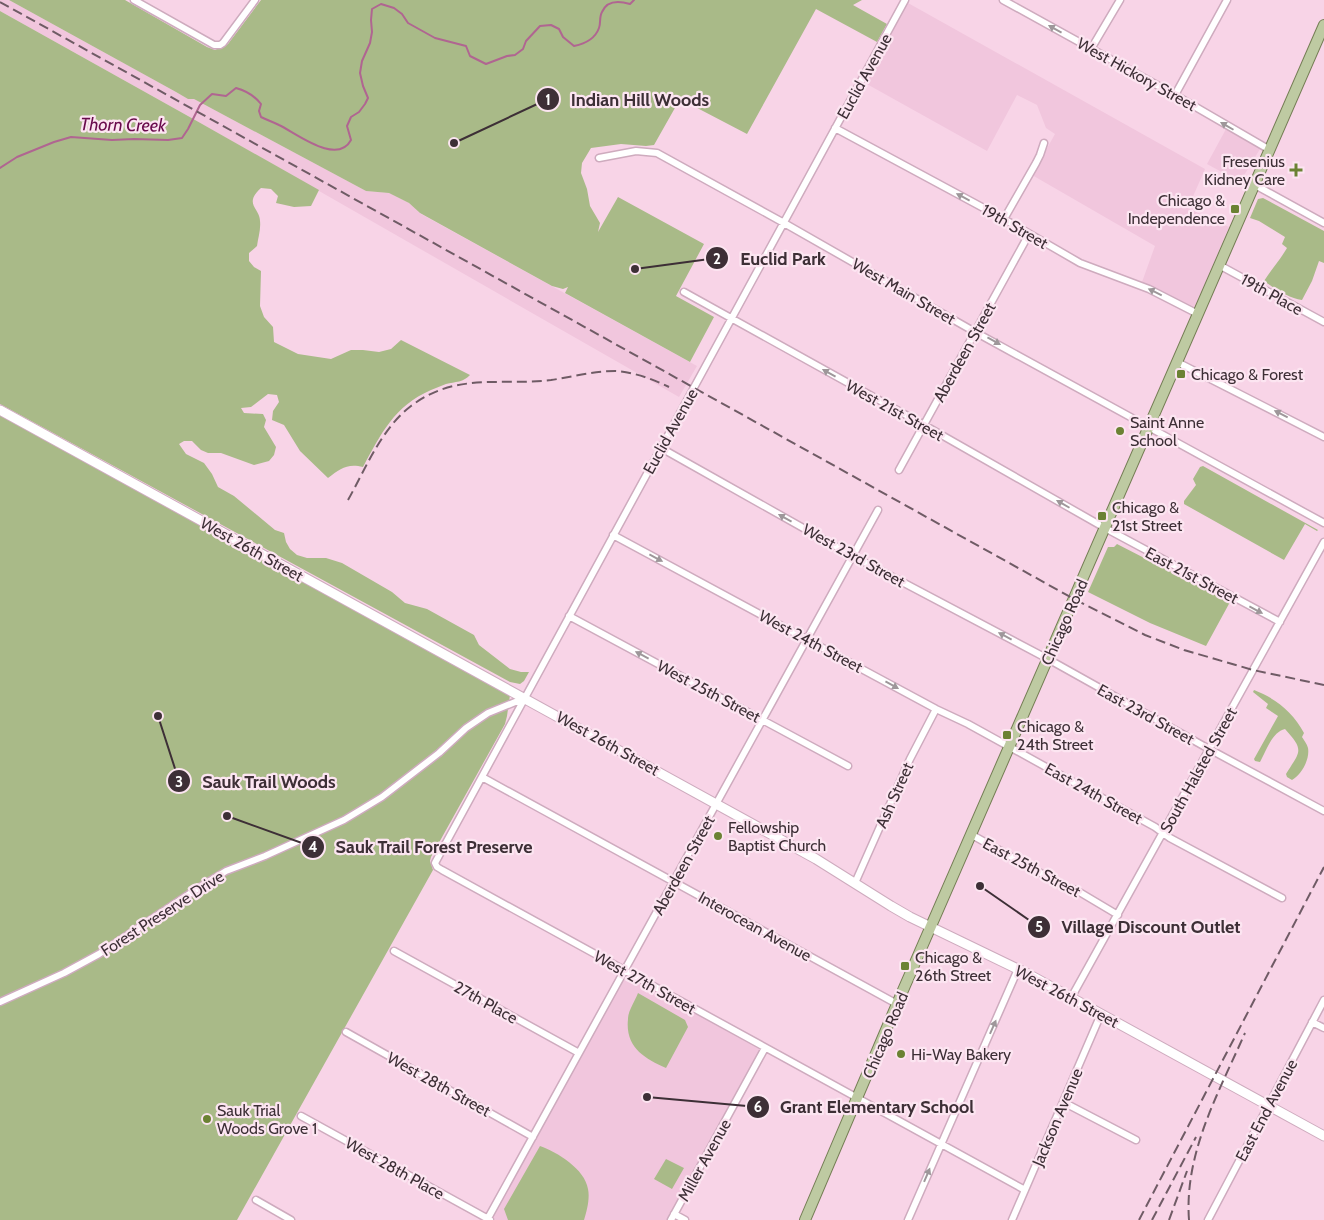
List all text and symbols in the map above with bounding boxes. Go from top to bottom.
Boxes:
one-way arrow [1048,25,1063,33]
street label: Euclid Avenue [833,30,896,122]
street label: West Hickory Street [1074,34,1200,115]
callout: Indian Hill Woods [536,83,719,116]
text: Indian Hill Woods [571,89,710,111]
text: 1 [545,91,551,109]
water label: Thorn Creek [80,113,167,137]
one-way arrow [1220,122,1235,130]
place label: Fresenius Kidney Care [1204,152,1285,189]
marker: Fresenius Kidney Care [1289,163,1303,177]
place label: Chicago & Independence [1128,191,1225,228]
one-way arrow [955,193,970,201]
street label: 19th Street [978,200,1052,253]
marker: Chicago & Independence [1229,203,1241,215]
callout: Euclid Park [705,242,835,275]
text: Euclid Park [740,248,826,270]
text: 2 [713,250,721,268]
street label: West Main Street [849,254,959,329]
street label: 19th Place [1237,270,1306,319]
one-way arrow [1148,288,1162,296]
street label: Aberdeen Street [929,299,1000,405]
one-way arrow [987,337,1000,346]
place label: Chicago & Forest [1191,365,1304,384]
marker: Chicago & Forest [1175,368,1187,380]
one-way arrow [822,369,837,377]
street label: West 21st Street [843,376,947,445]
street label: Euclid Avenue [639,385,702,477]
one-way arrow [1274,410,1288,418]
place label: Saint Anne School [1130,413,1204,450]
marker: Saint Anne School [1114,425,1126,437]
place label: Chicago & 21st Street [1112,498,1183,535]
one-way arrow [1055,500,1070,508]
marker: Chicago & 21st Street [1096,510,1108,522]
street label: West 26th Street [197,513,307,586]
one-way arrow [778,513,792,522]
street label: West 23rd Street [799,520,909,592]
street label: East 21st Street [1142,543,1242,608]
one-way arrow [649,554,664,562]
street label: Chicago Road [1037,576,1092,668]
one-way arrow [1249,605,1262,614]
street label: West 24th Street [756,606,866,677]
one-way arrow [998,632,1012,640]
one-way arrow [635,651,650,659]
street label: West 25th Street [654,656,764,727]
street label: East 23rd Street [1094,680,1198,749]
one-way arrow [884,681,899,689]
street label: South Halsted Street [1156,704,1241,836]
street label: West 26th Street [553,707,663,780]
place label: Chicago & 24th Street [1017,717,1094,754]
marker: Chicago & 24th Street [1001,729,1013,741]
street label: Ash Street [872,759,918,831]
street label: East 24th Street [1042,759,1146,828]
callout: Sauk Trail Woods [167,765,345,798]
text: Sauk Trail Woods [202,771,336,793]
text: 3 [175,773,183,791]
street label: Aberdeen Street [648,812,719,918]
place label: Fellowship Baptist Church [728,818,826,855]
callout: Sauk Trail Forest Preserve [300,830,542,863]
marker: Fellowship Baptist Church [712,830,724,842]
street label: East 25th Street [980,834,1084,901]
text: Sauk Trail Forest Preserve [336,836,532,858]
text: 4 [308,838,318,856]
street label: Forest Preserve Drive [97,867,227,960]
street label: Interocean Avenue [695,888,815,965]
callout: Village Discount Outlet [1027,910,1251,943]
text: Village Discount Outlet [1061,916,1241,938]
text: 5 [1035,918,1043,936]
street label: West 27th Street [590,947,700,1019]
place label: Chicago & 26th Street [915,948,992,985]
marker: Chicago & 26th Street [899,960,911,972]
street label: West 26th Street [1012,961,1122,1032]
street label: 27th Place [451,977,521,1028]
street label: Chicago Road [859,989,912,1081]
one-way arrow [990,1020,998,1034]
place label: Hi-Way Bakery [911,1045,1011,1064]
street label: West 28th Street [384,1048,494,1121]
marker: Hi-Way Bakery [895,1048,907,1060]
street label: East End Avenue [1232,1056,1301,1165]
street label: Jackson Avenue [1028,1065,1087,1170]
callout: Grant Elementary School [745,1091,984,1124]
text: Grant Elementary School [780,1096,974,1118]
text: 6 [754,1098,762,1116]
place label: Sauk Trial Woods Grove 1 [217,1101,317,1138]
marker: Sauk Trial Woods Grove 1 [201,1113,213,1125]
street label: Miller Avenue [674,1116,735,1205]
street label: West 28th Place [342,1133,447,1203]
one-way arrow [924,1168,932,1182]

